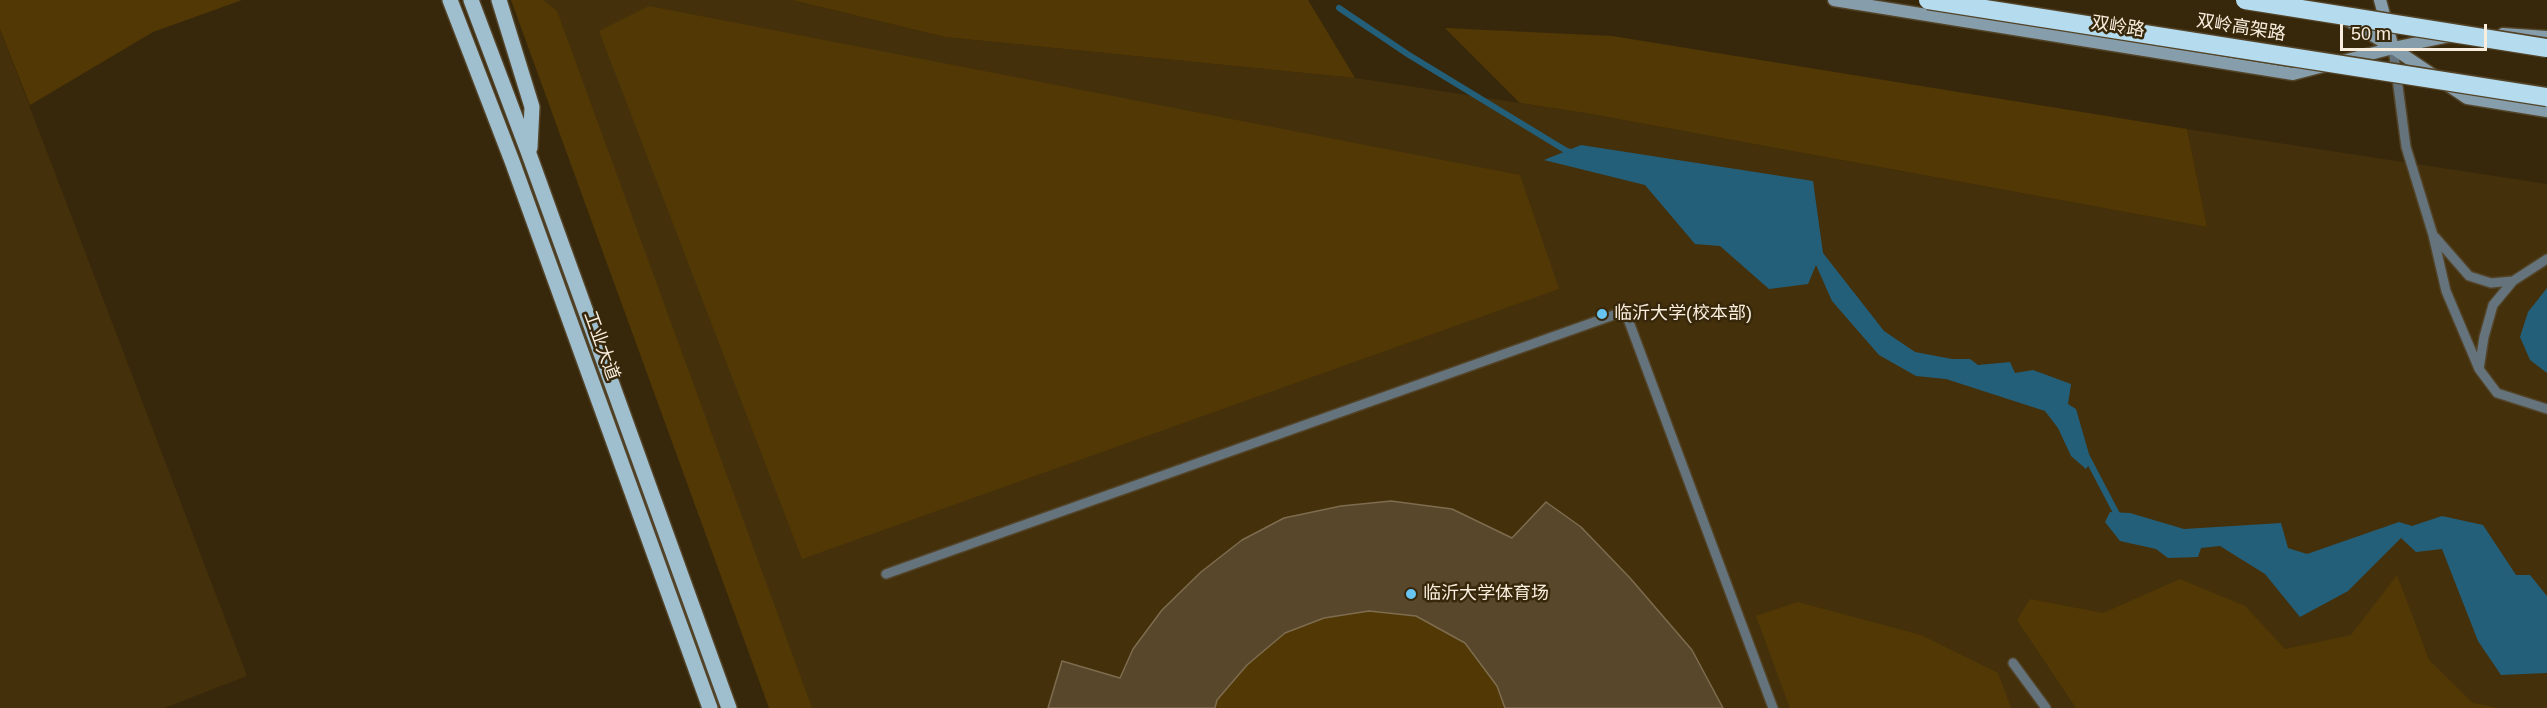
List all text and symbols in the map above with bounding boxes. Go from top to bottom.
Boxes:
street label: 双岭高架路 [2195,10,2287,46]
street label: 双岭路 [2090,12,2146,42]
scale bar [2343,12,2490,50]
text: 50 m [2351,24,2391,44]
place label: 临沂大学(校本部) [1614,303,1752,325]
marker: 临沂大学(校本部) [1595,307,1609,321]
street label: 工业大道 [579,308,623,384]
place label: 临沂大学体育场 [1423,583,1549,605]
marker: 临沂大学体育场 [1404,587,1418,601]

